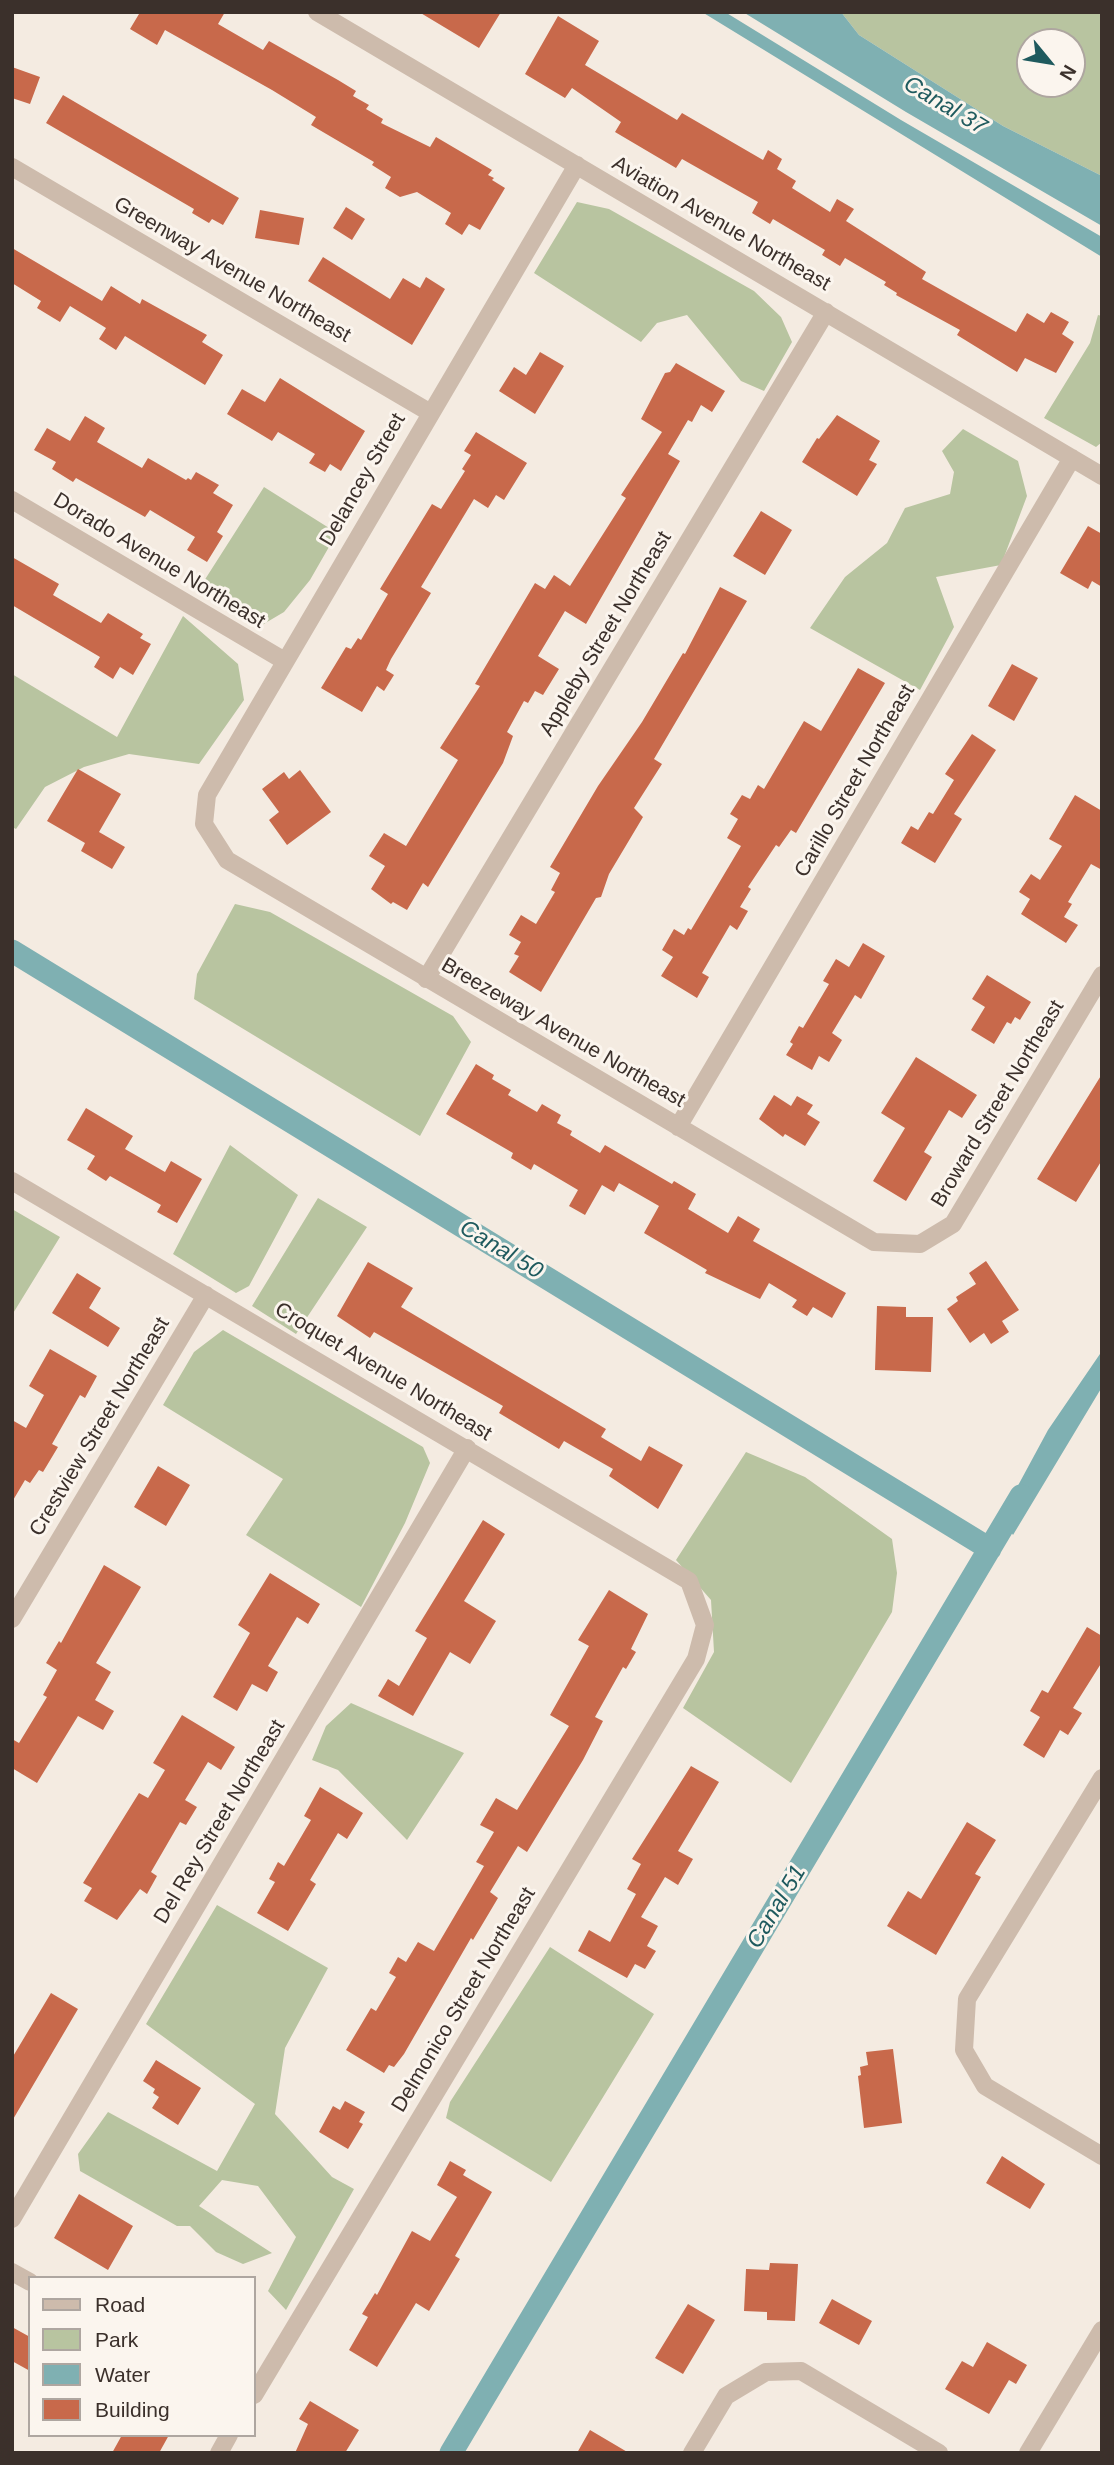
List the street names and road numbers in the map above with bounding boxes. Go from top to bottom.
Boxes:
street label: Aviation Avenue Northeast [607,151,835,297]
street label: Greenway Avenue Northeast [109,192,355,348]
street label: Delancey Street [315,409,411,551]
street label: Dorado Avenue Northeast [49,488,269,634]
street label: Appleby Street Northeast [535,527,677,741]
street label: Carillo Street Northeast [790,680,920,882]
street label: Breezeway Avenue Northeast [437,953,689,1113]
street label: Broward Street Northeast [926,996,1070,1212]
street label: Croquet Avenue Northeast [270,1297,496,1447]
street label: Crestview Street Northeast [25,1313,175,1541]
street label: Del Rey Street Northeast [149,1715,291,1929]
street label: Delmonico Street Northeast [387,1883,541,2117]

